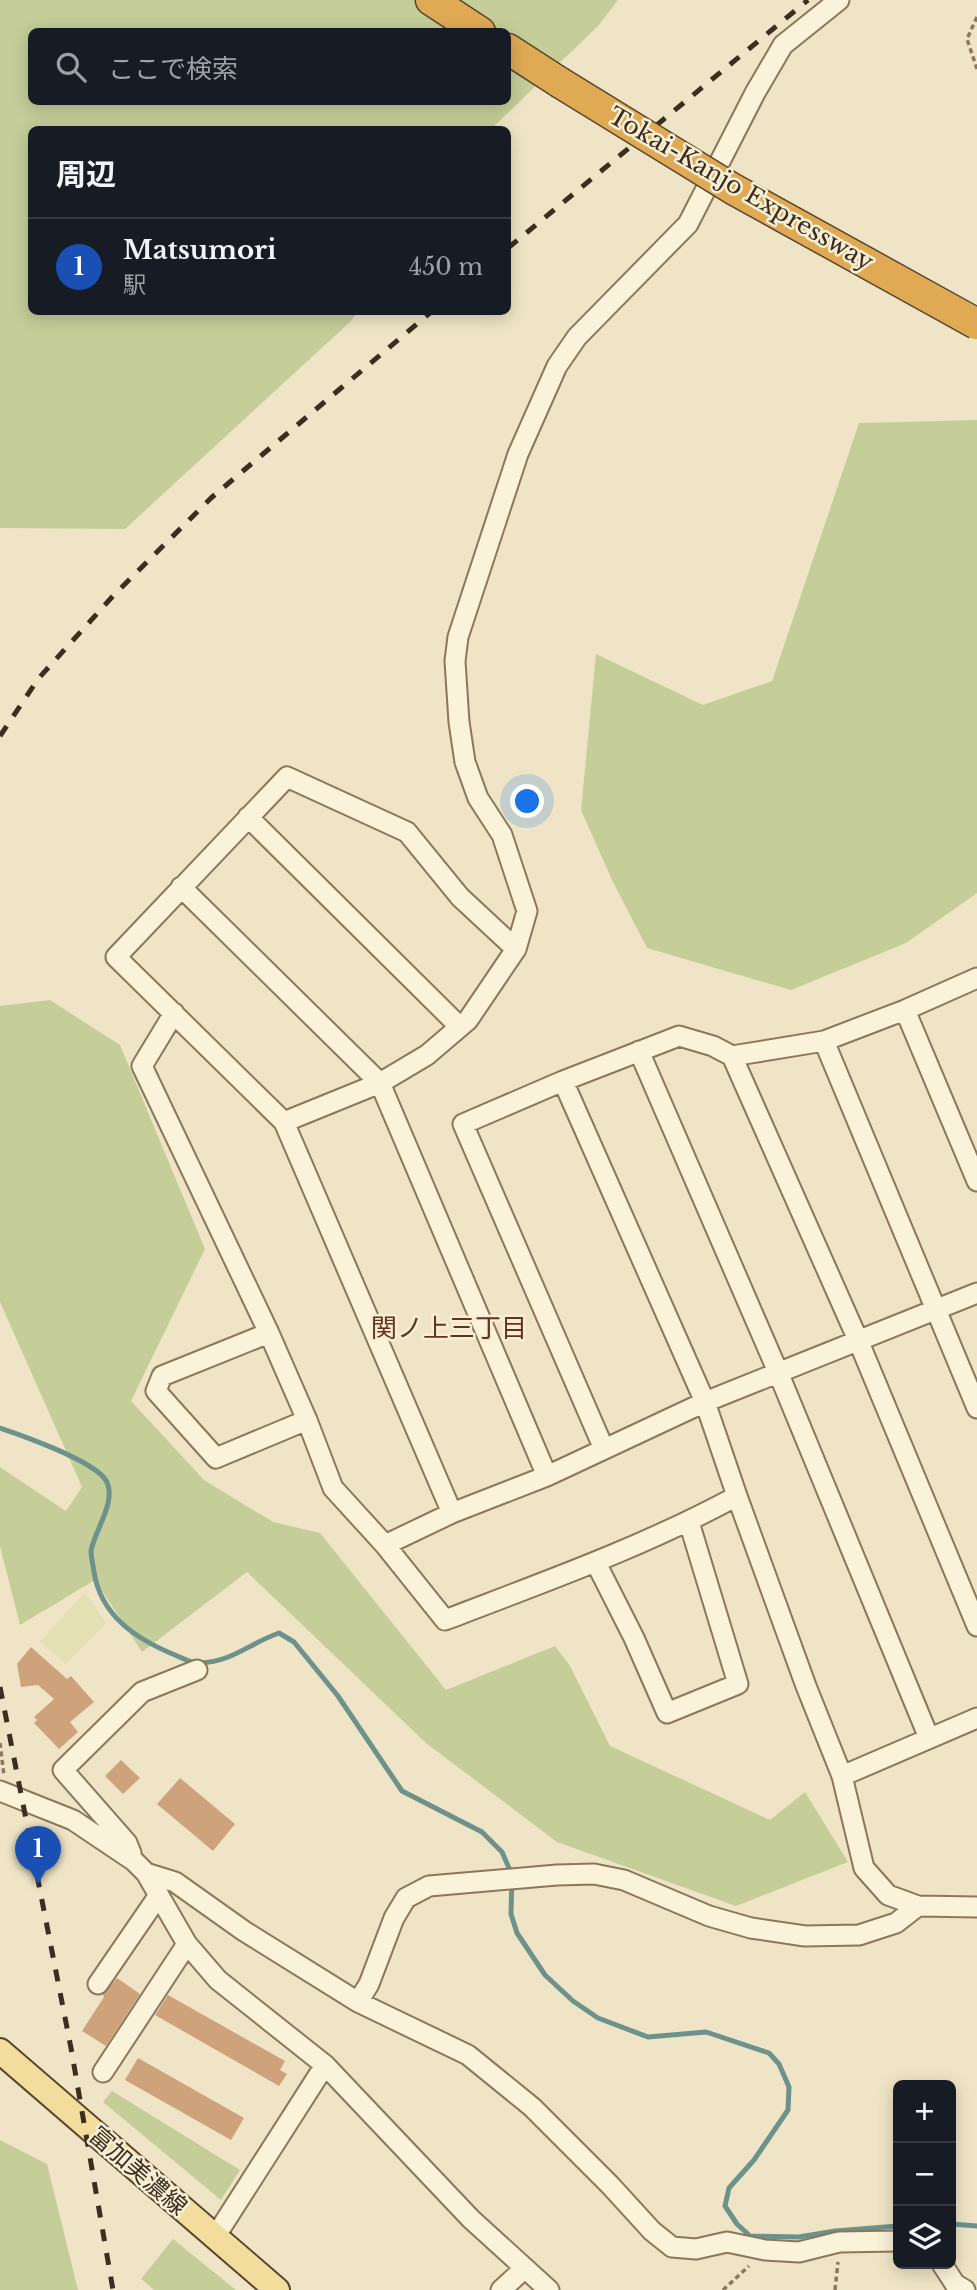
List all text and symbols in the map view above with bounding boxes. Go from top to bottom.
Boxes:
search box [28,28,511,105]
icon: search [52,48,90,86]
text: ここで検索 [108,53,238,85]
street label: Tokai-Kanjo Expressway [604,101,879,277]
text: 周辺 [56,156,116,193]
text: Matsumori [123,234,276,266]
text: 1 [74,253,84,281]
text: 450 m [409,253,483,281]
text: 駅 [123,271,146,299]
your location [510,784,544,818]
district label: 関ノ上三丁目 [371,1312,527,1344]
pin: 1 [15,1826,61,1884]
map controls [893,2080,956,2269]
button: + [893,2080,956,2143]
street label: 富加美濃線 [84,2120,193,2221]
button: − [893,2143,956,2206]
button: layers [893,2206,956,2269]

